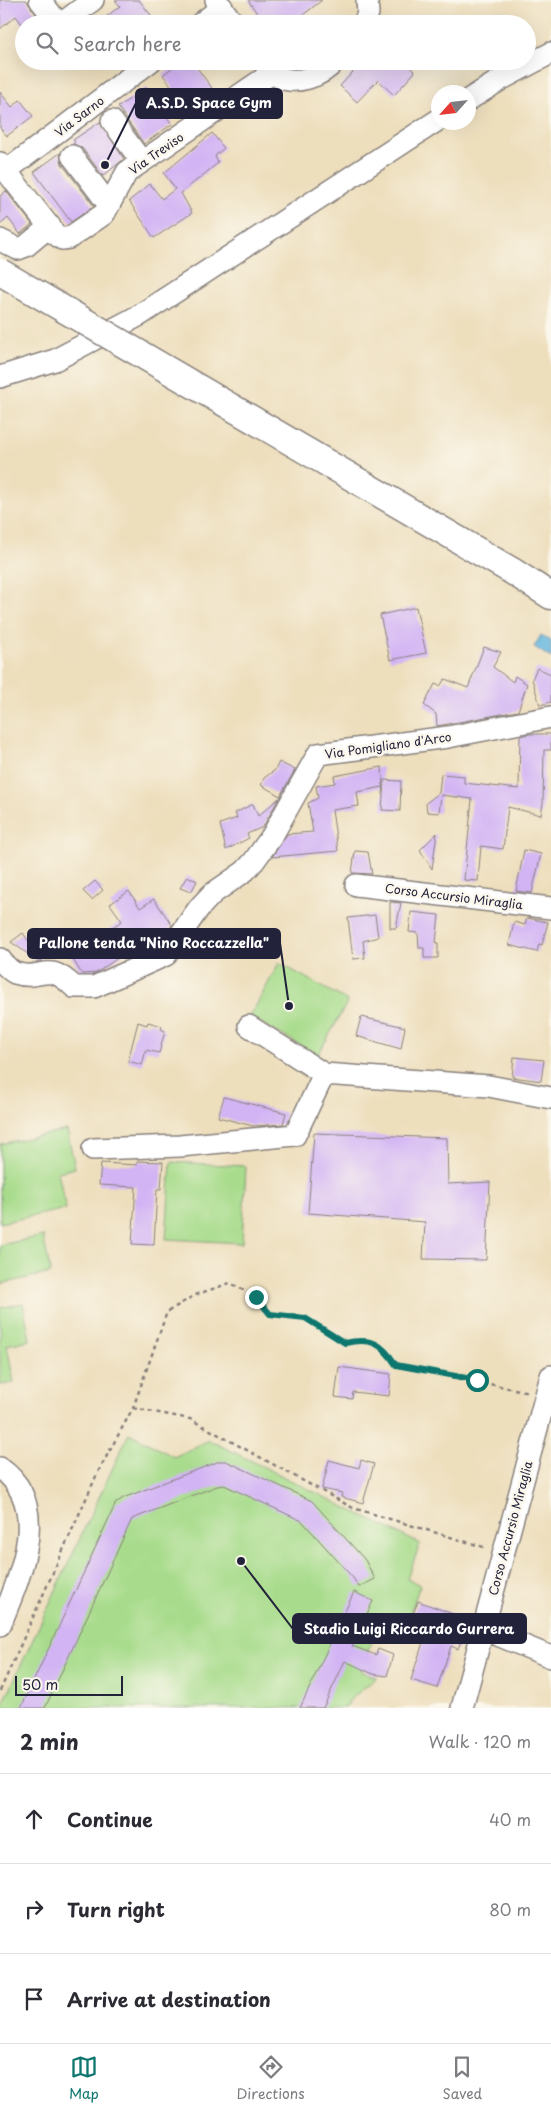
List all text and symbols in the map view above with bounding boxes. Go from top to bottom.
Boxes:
search box [15,15,536,70]
icon: search [33,29,61,57]
text: Search here [73,29,182,57]
north arrow [431,85,476,130]
callout: A.S.D. Space Gym [136,89,282,118]
street label: Via Sarno [50,91,108,141]
text: A.S.D. Space Gym [146,92,272,113]
street label: Via Treviso [125,127,187,178]
street label: Via Pomigliano d'Arco [323,727,453,763]
street label: Corso Accursio Miraglia [384,879,525,913]
callout: Pallone tenda "Nino Roccazzella" [28,929,280,958]
text: Pallone tenda "Nino Roccazzella" [39,932,269,953]
route end [245,1286,268,1309]
route start [466,1369,489,1392]
street label: Corso Accursio Miraglia [483,1458,537,1597]
callout: Stadio Luigi Riccardo Gurrera [293,1614,526,1643]
text: Stadio Luigi Riccardo Gurrera [304,1618,514,1639]
scale bar [15,1673,122,1696]
text: 50 m [22,1674,58,1695]
text: 2 min [20,1725,79,1757]
text: Walk · 120 m [429,1729,531,1753]
icon: ahead [20,1805,48,1833]
text: Continue [67,1805,153,1833]
text: 40 m [489,1807,531,1831]
icon: right [20,1895,48,1923]
text: Turn right [67,1895,165,1923]
text: 80 m [489,1897,531,1921]
icon: arrive [20,1985,48,2013]
text: Arrive at destination [67,1985,271,2013]
tab: Map [69,2053,99,2104]
tab: Directions [237,2053,305,2104]
tab: Saved [442,2053,482,2104]

